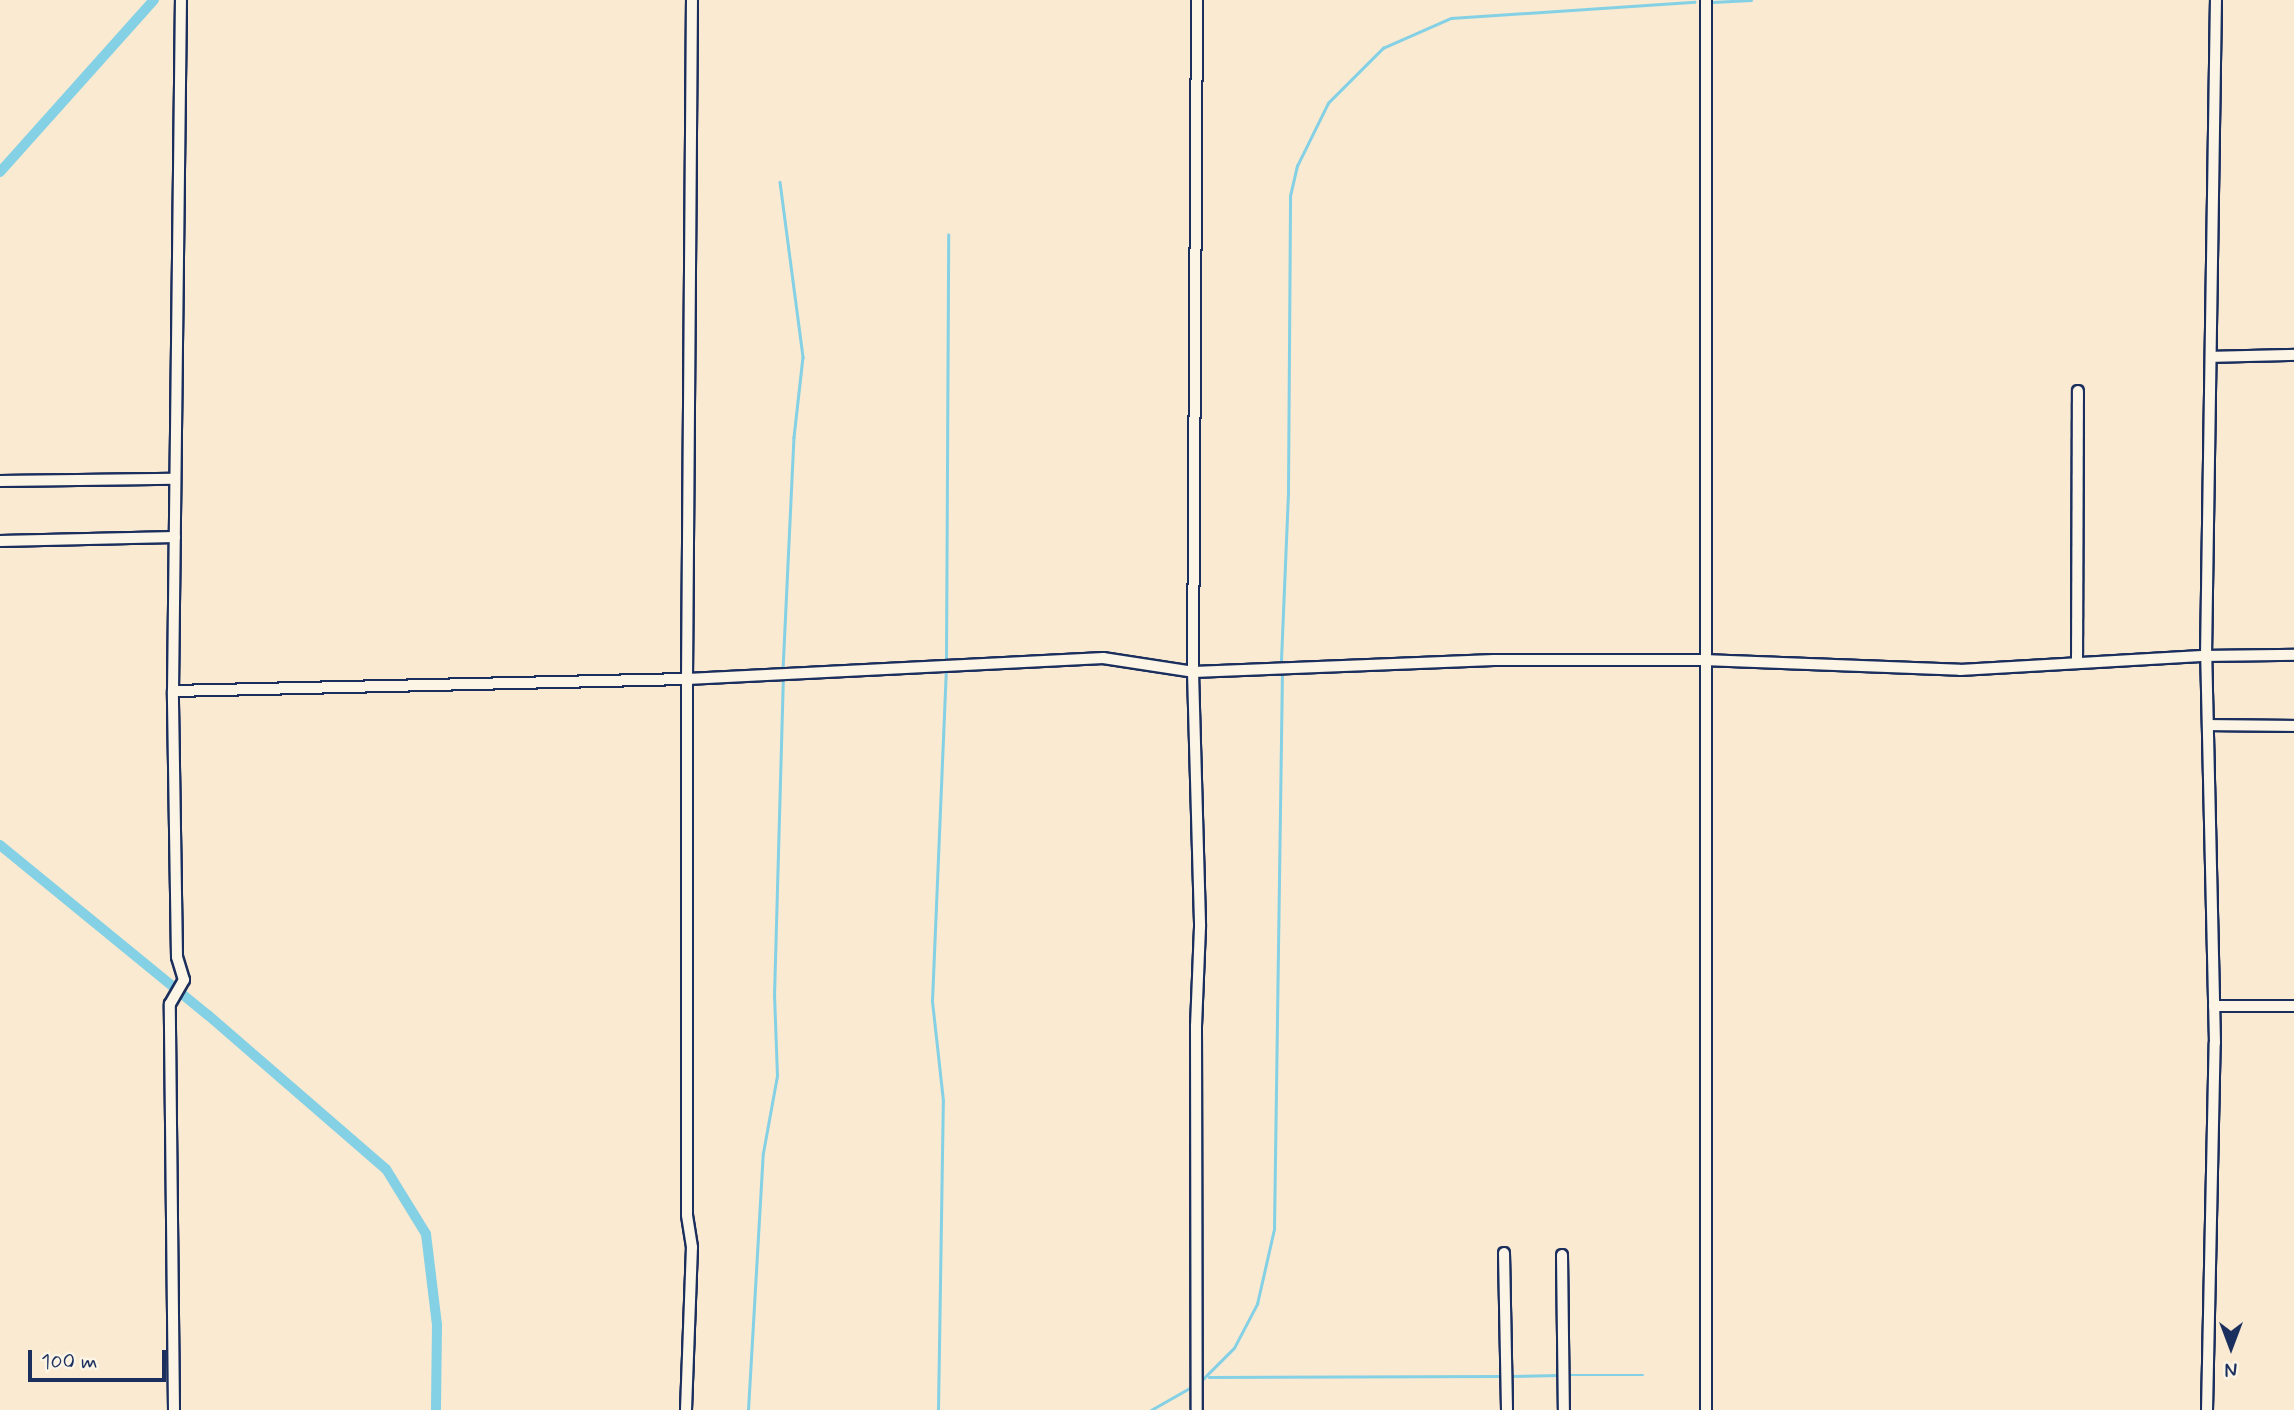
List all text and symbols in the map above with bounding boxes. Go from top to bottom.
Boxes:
north arrow [2196,1312,2266,1382]
scale bar [32,1336,170,1380]
text: 100 m [41,1348,97,1376]
text: N [2225,1356,2237,1381]

